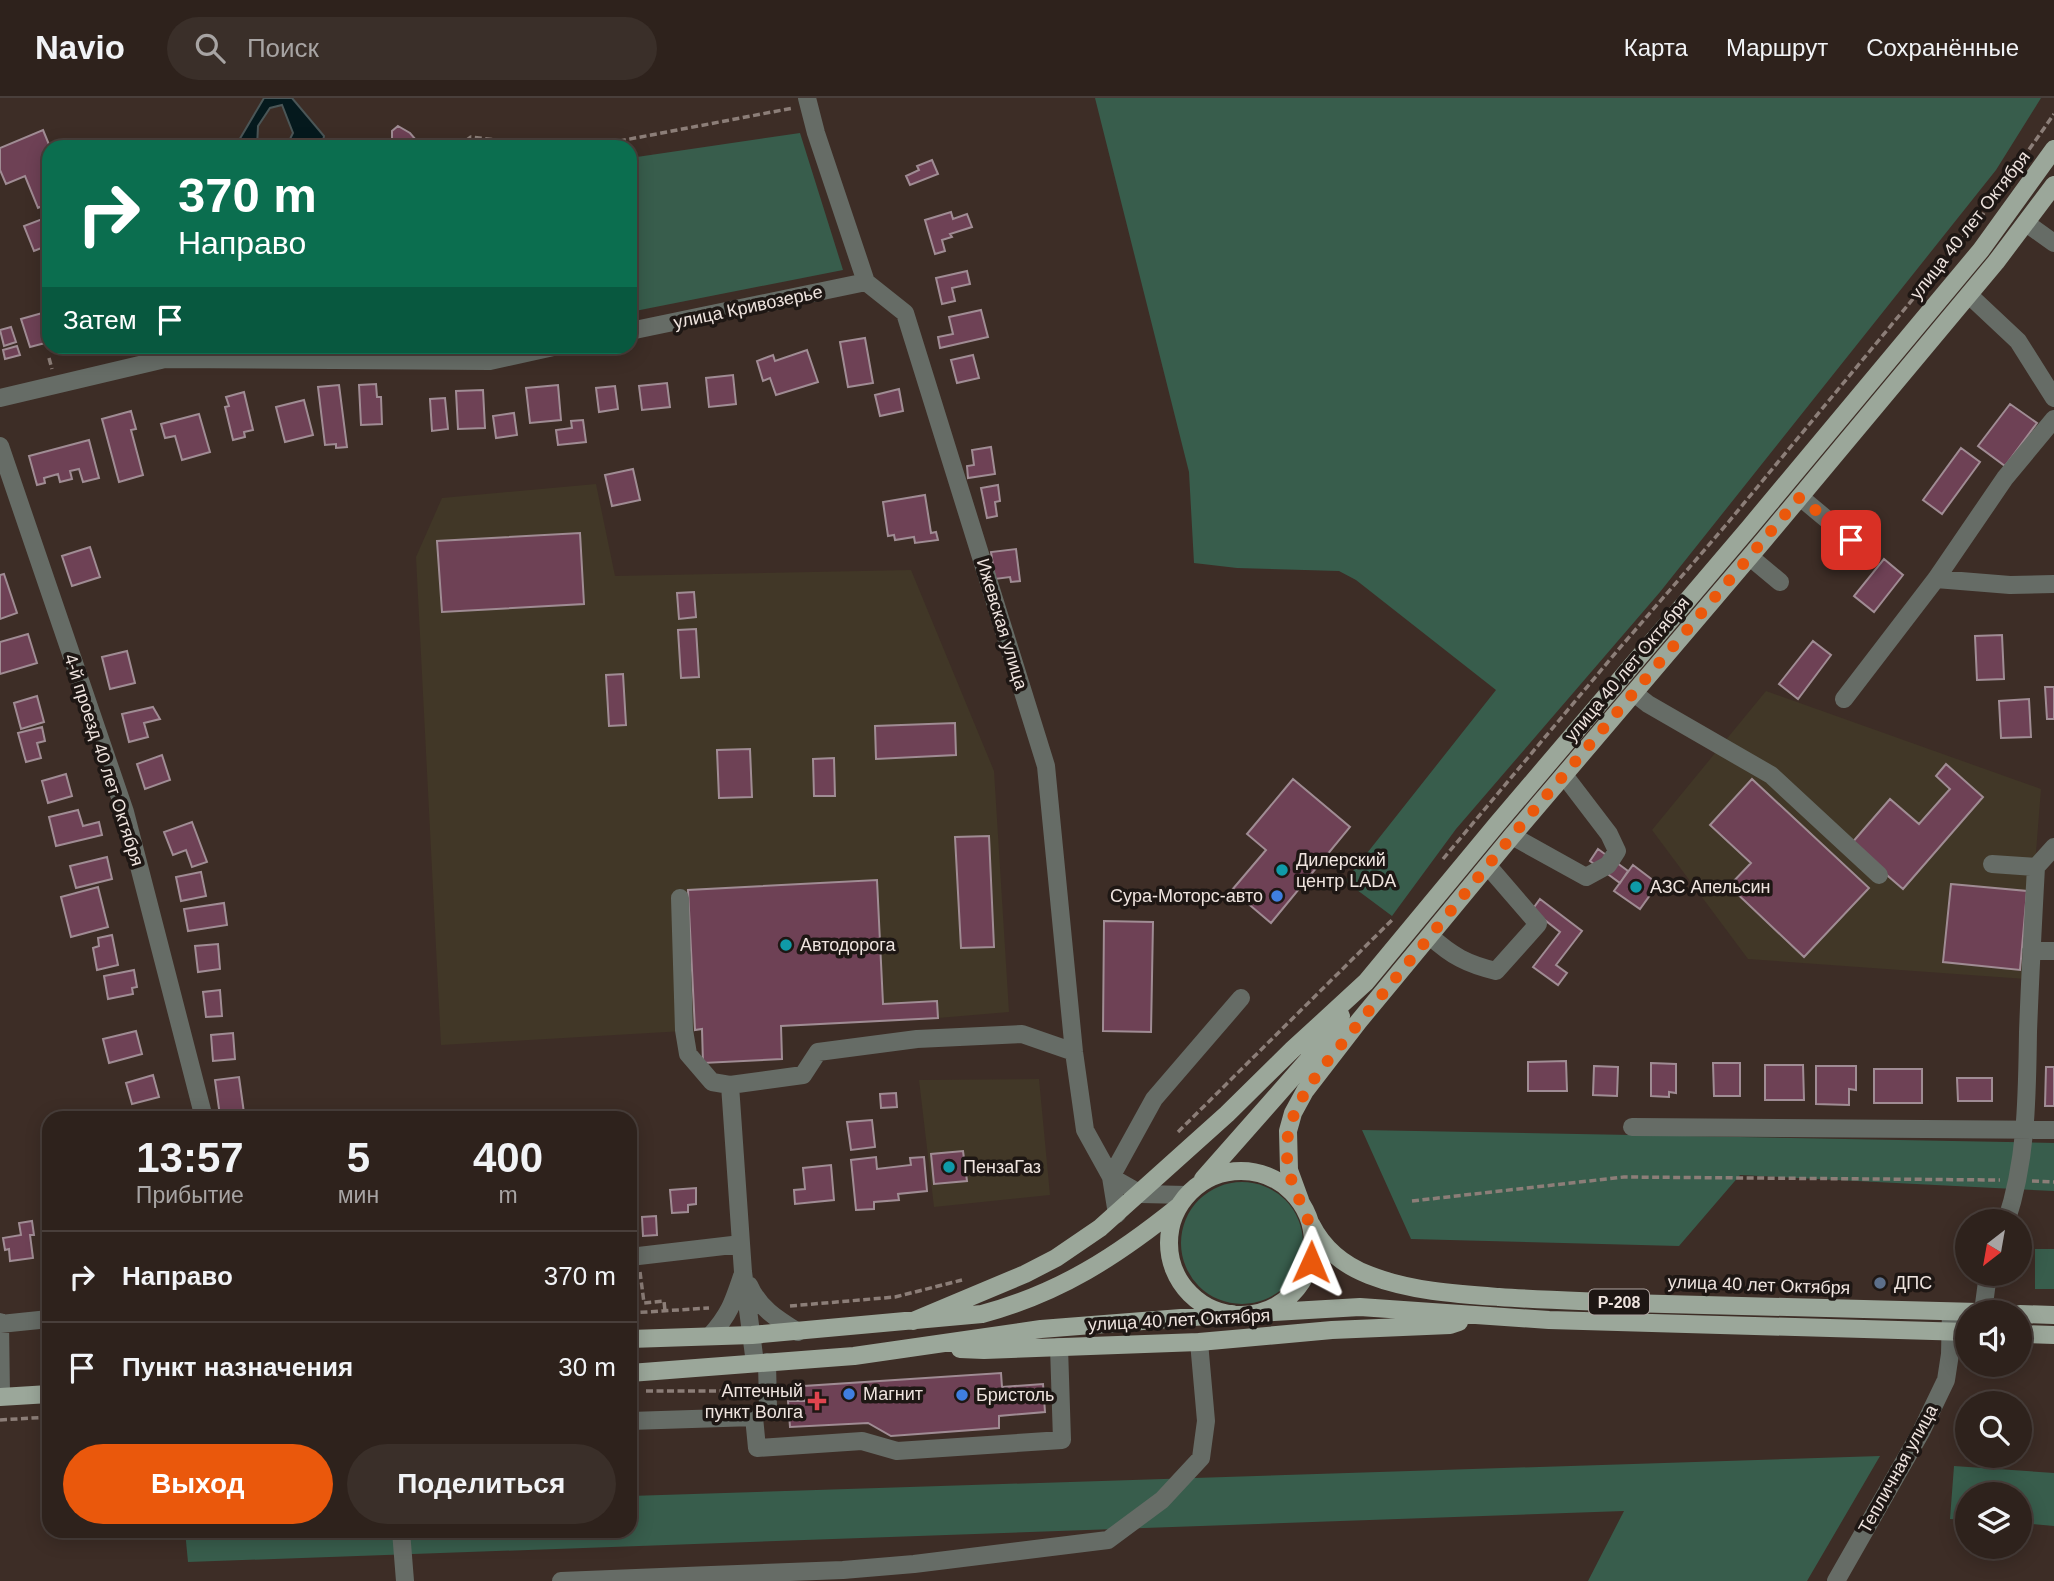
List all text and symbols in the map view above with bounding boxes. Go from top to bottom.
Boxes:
search box [167,17,657,80]
text: Navio [35,29,125,66]
icon: search [191,29,229,67]
text: Поиск [247,33,319,63]
text: Карта [1624,34,1688,61]
text: Маршрут [1726,34,1828,61]
text: Сохранённые [1866,34,2019,61]
street label: улица 40 лет Октября [1906,147,2034,303]
icon: right [63,168,154,259]
text: 370 m [178,168,317,222]
text: Направо [178,225,306,261]
street label: улица Кривозерье [672,281,824,333]
icon: arrive [151,301,189,339]
text: Затем [63,305,137,335]
pin [1821,510,1881,570]
icon: arrive [1832,521,1870,559]
street label: Ижевская улица [973,556,1032,693]
street label: улица 40 лет Октября [1561,593,1693,745]
street label: 4-й проезд 40 лет Октября [60,651,148,869]
place label: Дилерский центр LADA [1296,850,1396,891]
marker: Дилерский центр LADA [1274,862,1290,878]
place label: АЗС Апельсин [1650,877,1771,897]
marker: АЗС Апельсин [1628,879,1644,895]
place label: Сура-Моторс-авто [1110,886,1263,906]
marker: Сура-Моторс-авто [1269,888,1285,904]
place label: Автодорога [800,935,897,955]
marker: Автодорога [778,937,794,953]
text: 13:57 [136,1134,244,1181]
text: 5 [347,1134,370,1181]
text: 400 [473,1134,543,1181]
place label: ПензаГаз [963,1157,1041,1177]
marker: ПензаГаз [941,1159,957,1175]
text: Прибытие [136,1182,244,1208]
text: мин [338,1182,379,1208]
text: m [498,1182,518,1208]
north arrow [1955,1209,2032,1286]
map controls [1955,1209,2032,1559]
position arrow [1274,1225,1348,1299]
icon: right [63,1258,101,1296]
text: Направо [122,1261,233,1291]
text: 370 m [544,1261,616,1291]
street label: улица 40 лет Октября [1667,1272,1851,1298]
place label: ДПС [1894,1273,1932,1293]
marker: ДПС [1872,1275,1888,1291]
road number: Р-208 [1589,1290,1649,1314]
button: sound [1955,1300,2032,1377]
street label: улица 40 лет Октября [1087,1305,1271,1335]
icon: arrive [63,1349,101,1387]
text: Пункт назначения [122,1352,353,1382]
text: 30 m [558,1352,616,1382]
place label: Аптечный пункт Волга [705,1381,804,1422]
place label: Магнит [863,1384,923,1404]
place label: Бристоль [976,1385,1054,1405]
marker: Магнит [841,1386,857,1402]
marker: Бристоль [954,1387,970,1403]
button: search [1955,1391,2032,1468]
marker: Аптечный пункт Волга [809,1393,825,1409]
street label: Тепличная улица [1854,1400,1942,1537]
button: Выход [63,1444,333,1524]
button: Поделиться [347,1444,616,1524]
button: layers [1955,1482,2032,1559]

